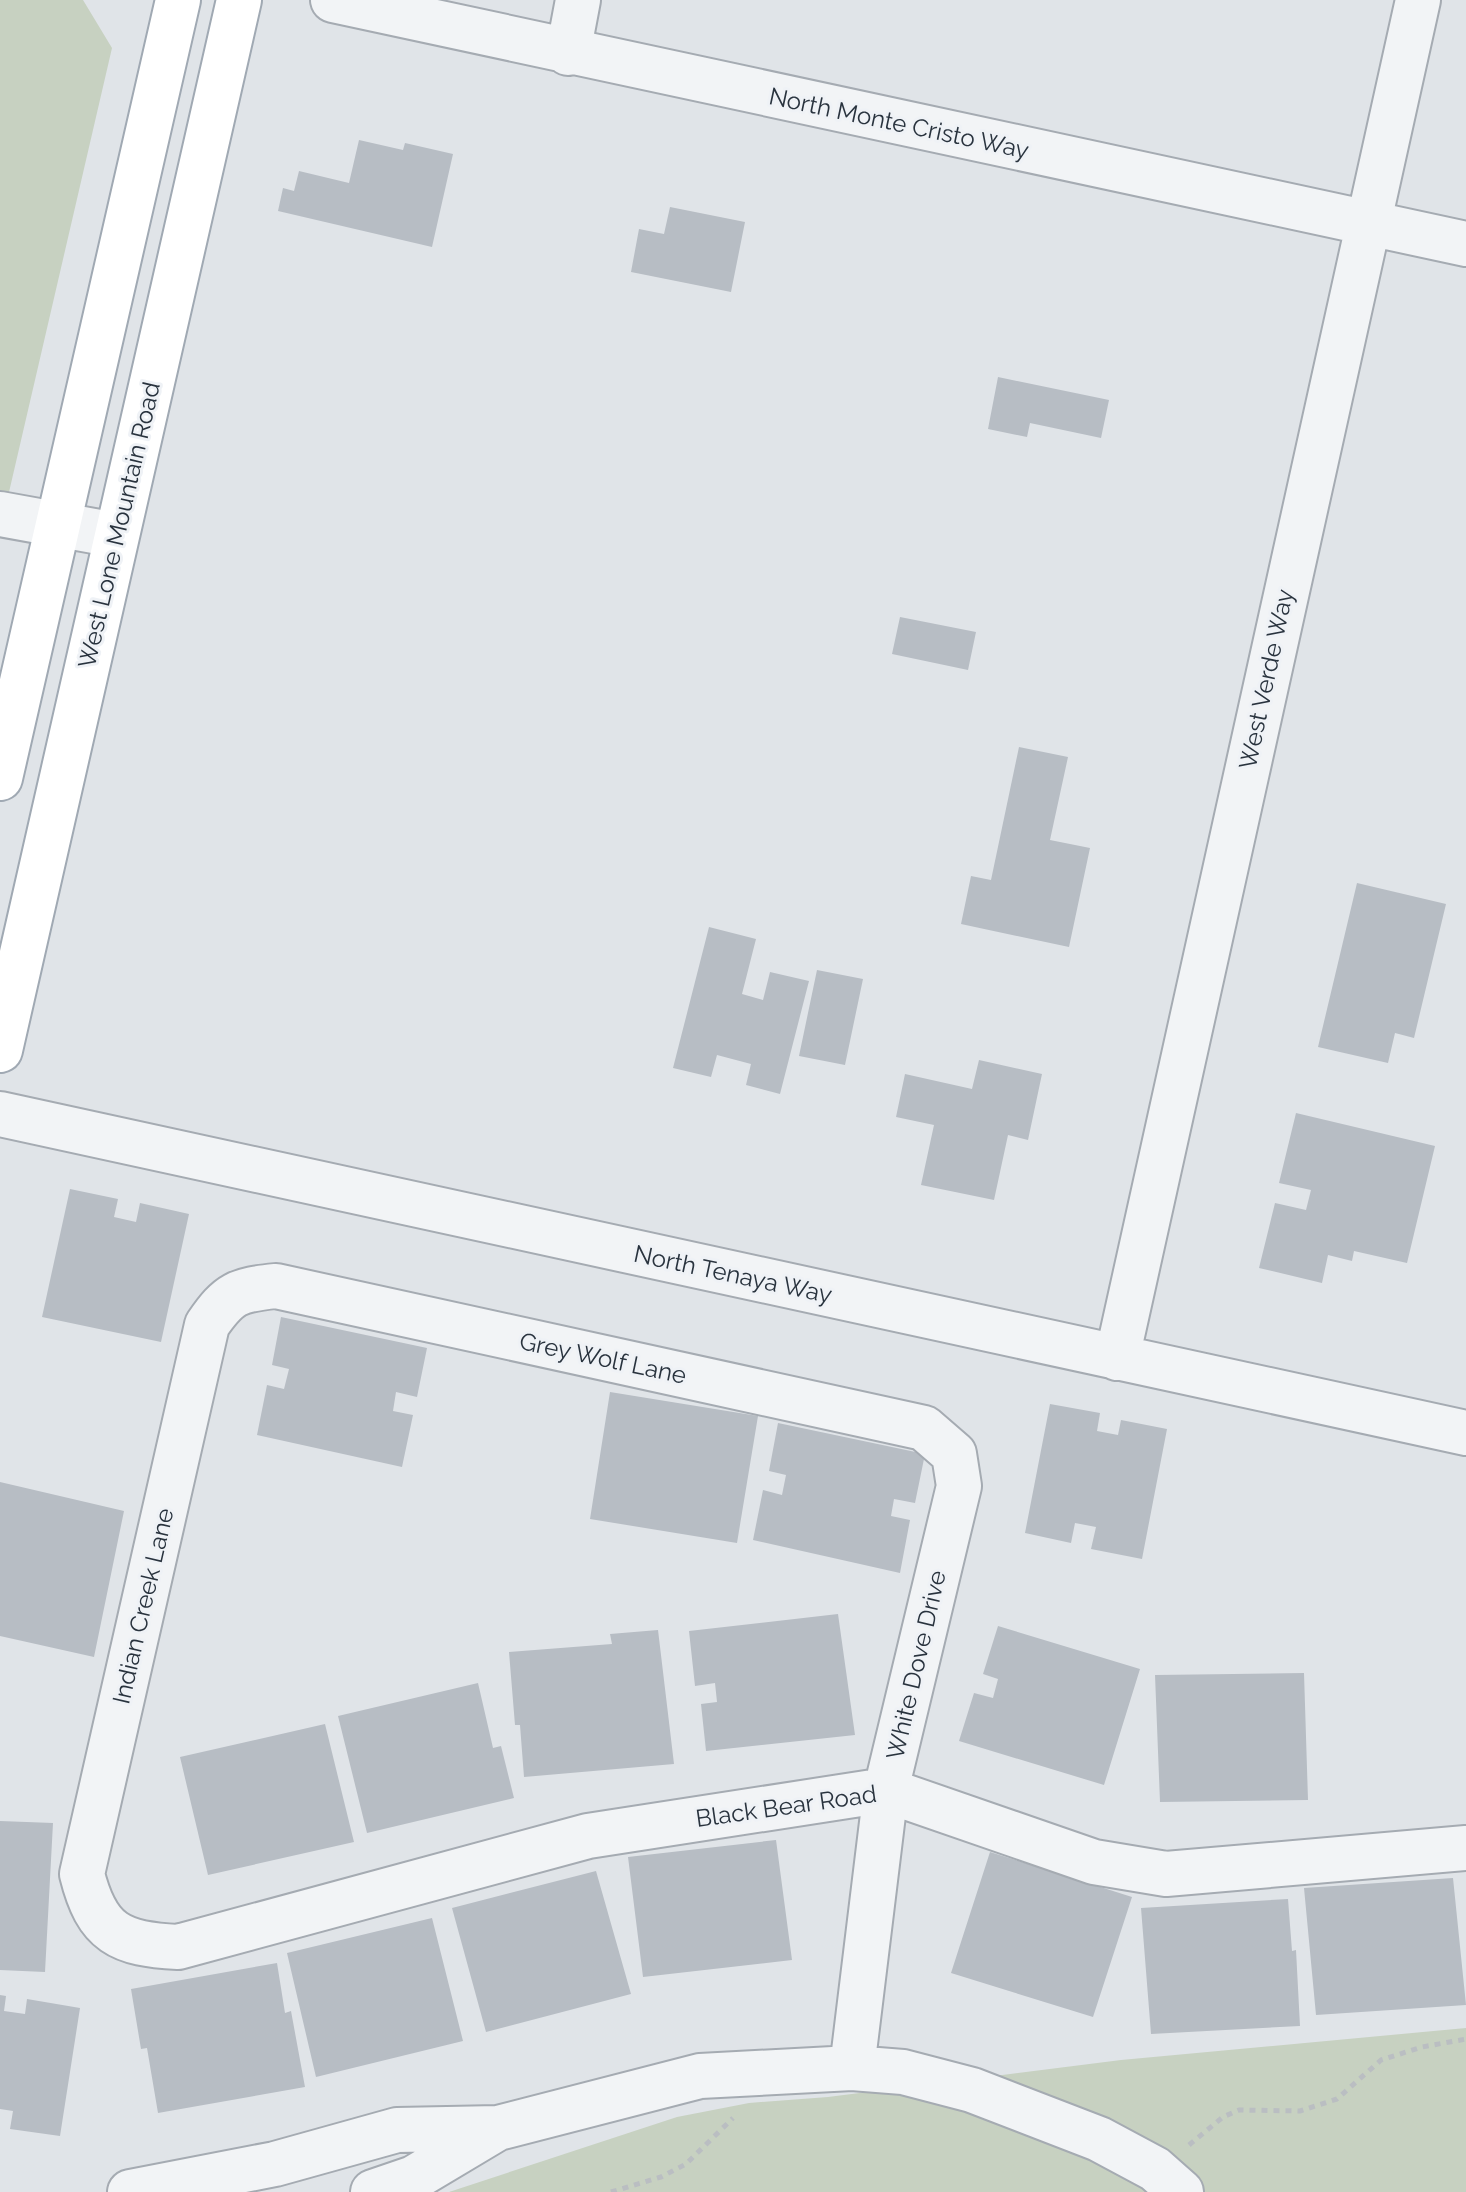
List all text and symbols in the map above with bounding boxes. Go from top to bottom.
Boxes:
street label: North Monte Cristo Way [766,81,1032,165]
street label: West Lone Mountain Road [72,379,166,671]
street label: West Verde Way [1233,586,1299,772]
street label: North Tenaya Way [631,1239,835,1309]
street label: Grey Wolf Lane [517,1326,689,1390]
street label: Indian Creek Lane [106,1505,180,1707]
street label: White Dove Drive [880,1568,952,1762]
street label: Black Bear Road [694,1779,878,1833]

